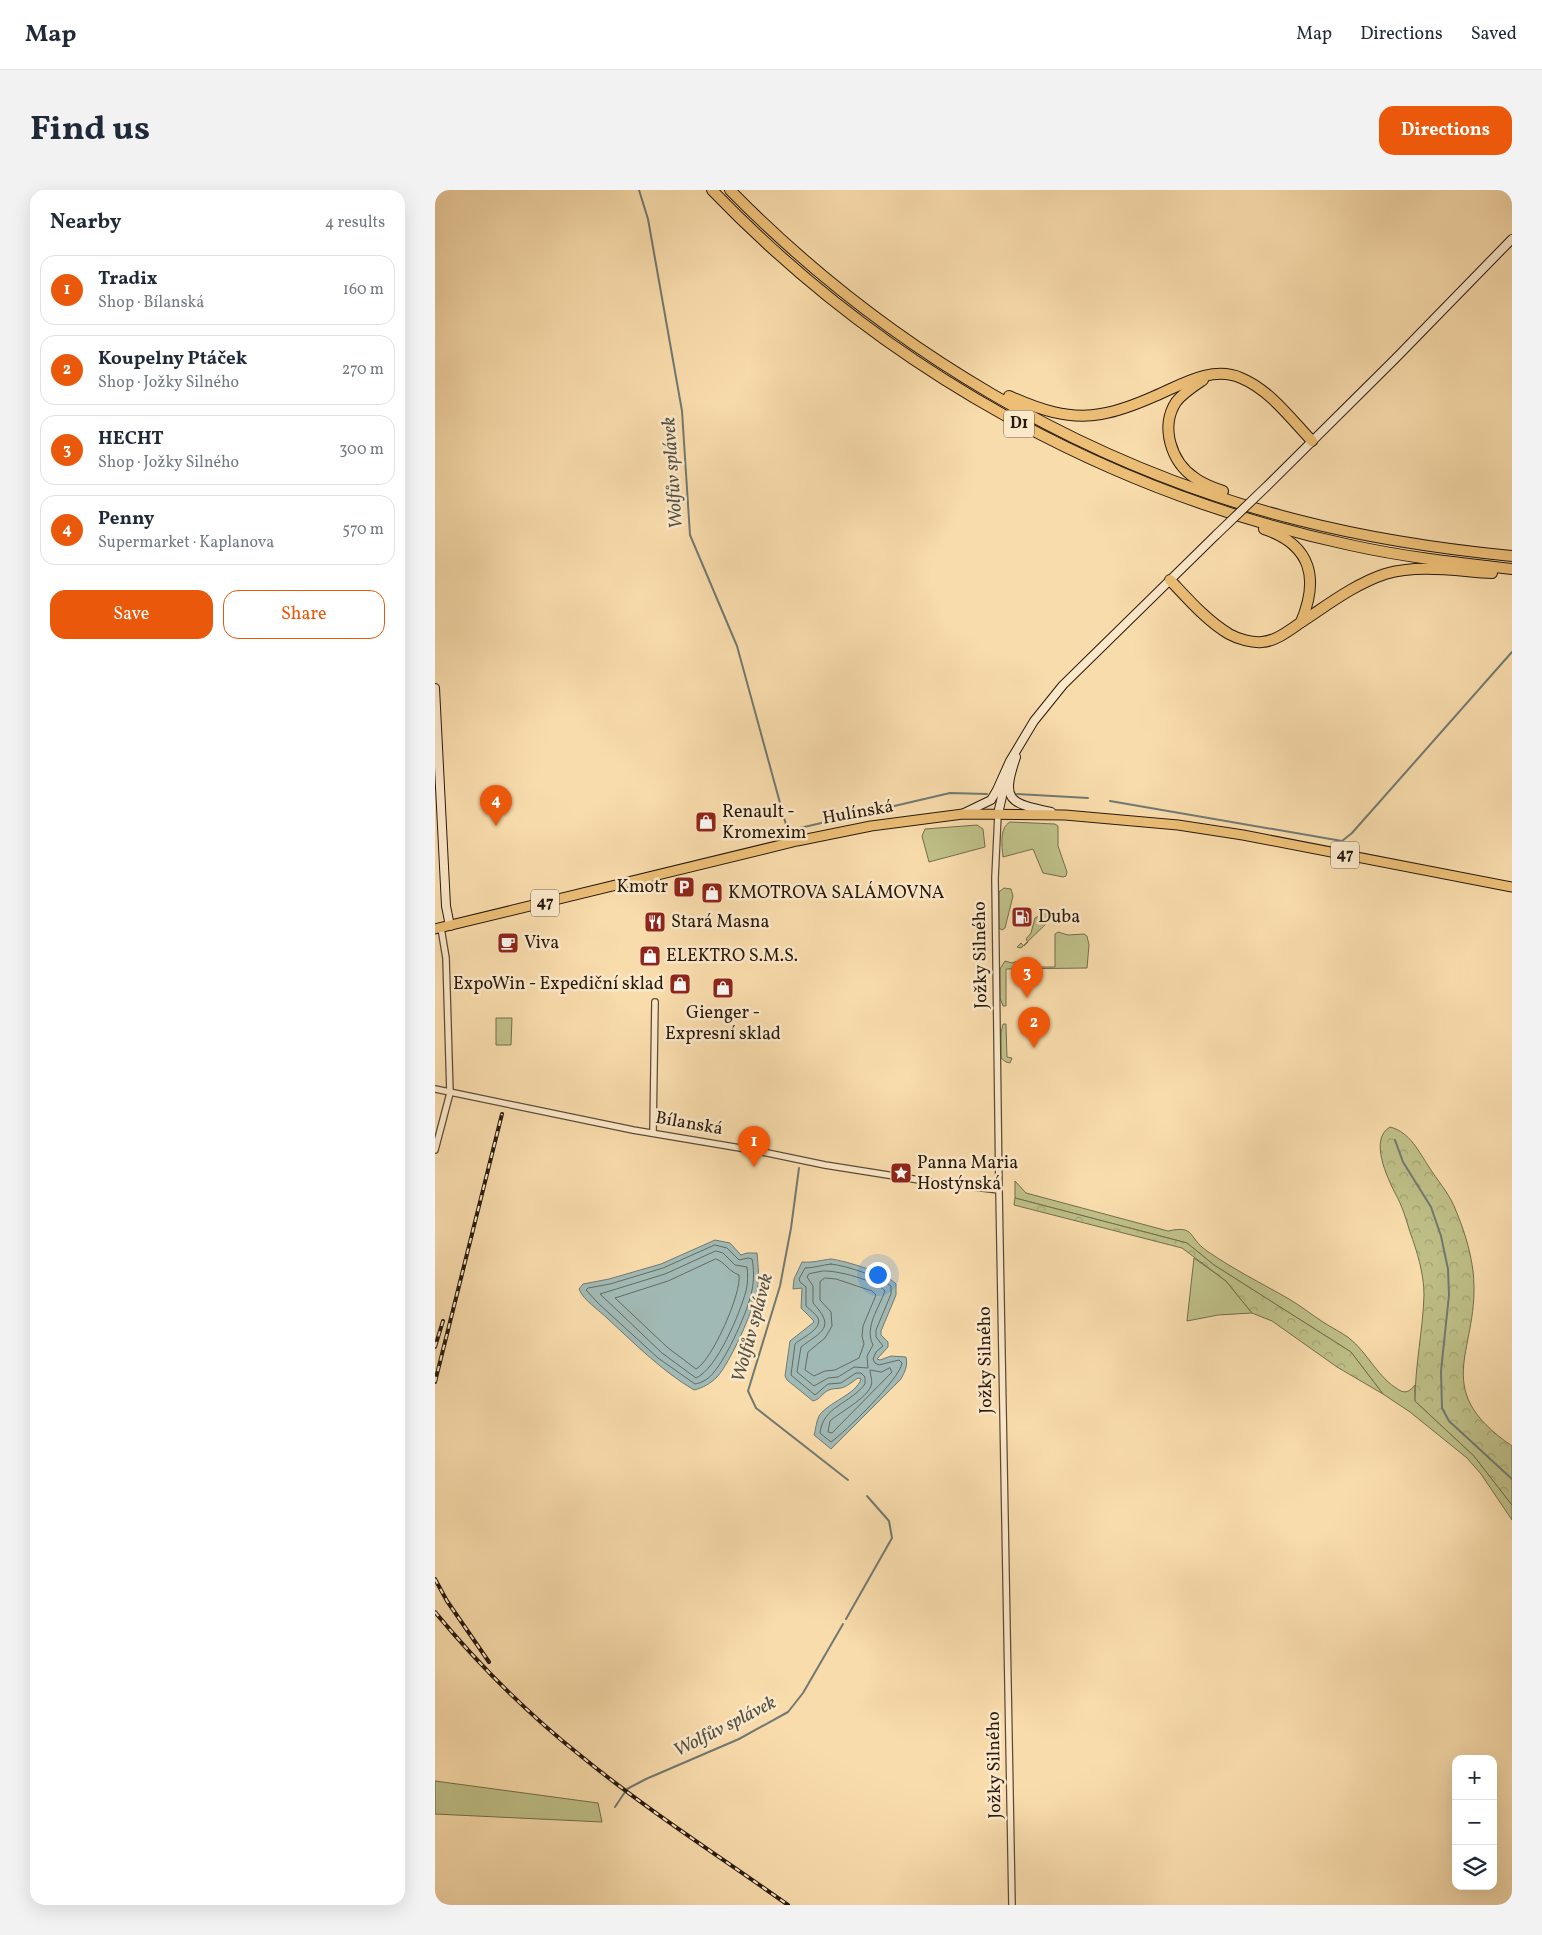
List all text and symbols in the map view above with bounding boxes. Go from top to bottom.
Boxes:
text: Map [25,18,76,52]
text: Map [1296,22,1332,47]
text: Directions [1360,22,1443,47]
text: Saved [1471,22,1517,47]
text: Find us [30,106,150,154]
button: Directions [1379,106,1512,155]
text: Nearby [50,208,121,237]
text: 4 results [325,212,385,234]
text: Tradix [98,266,158,292]
text: 1 [64,279,70,301]
text: 160 m [343,279,384,301]
text: Shop · Bílanská [98,292,204,314]
text: Koupelny Ptáček [98,346,247,372]
text: 2 [63,359,71,381]
text: 270 m [342,359,384,381]
text: Shop · Jožky Silného [98,372,239,394]
road number: D1 [1004,410,1034,438]
water label: Wolfův splávek [656,416,690,530]
text: HECHT [98,426,164,452]
text: 3 [63,439,71,461]
text: 300 m [339,439,384,461]
text: Shop · Jožky Silného [98,452,239,474]
text: Penny [98,506,154,532]
text: 4 [62,519,72,541]
text: 570 m [342,519,384,541]
text: Supermarket · Kaplanova [98,532,274,554]
button: Save [50,590,213,639]
button: Share [223,590,385,639]
pin: 4 [480,785,512,826]
street label: Hulínská [821,794,896,832]
place label: Renault - Kromexim [722,800,807,846]
shop icon: Renault - Kromexim [694,810,718,834]
road number: 47 [1331,842,1359,868]
place label: Kmotr [616,875,668,900]
parking icon: Kmotr [672,875,696,899]
shop icon: KMOTROVA SALÁMOVNA [700,881,724,905]
place label: KMOTROVA SALÁMOVNA [728,881,945,906]
road number: 47 [531,890,559,916]
street label: Jožky Silného [968,901,994,1009]
fuel station icon: Duba [1010,905,1034,929]
place label: Duba [1038,905,1080,930]
restaurant icon: Stará Masna [643,910,667,934]
place label: Stará Masna [671,910,769,935]
cafe icon: Viva [496,931,520,955]
place label: Viva [524,931,559,956]
shop icon: ELEKTRO S.M.S. [638,944,662,968]
place label: ELEKTRO S.M.S. [666,944,798,969]
pin: 3 [1011,957,1043,998]
place label: ExpoWin - Expediční sklad [453,972,664,997]
shop icon: ExpoWin - Expediční sklad [668,972,692,996]
shop icon: Gienger - Expresní sklad [711,976,735,1000]
place label: Gienger - Expresní sklad [665,1001,781,1047]
pin: 2 [1018,1007,1050,1048]
street label: Bílanská [653,1106,725,1142]
pin: 1 [738,1126,770,1167]
place label: Panna Maria Hostýnská [917,1151,1018,1197]
place icon: Panna Maria Hostýnská [889,1161,913,1185]
your location [865,1262,891,1288]
water label: Wolfův splávek [726,1270,780,1385]
street label: Jožky Silného [973,1306,999,1414]
water label: Wolfův splávek [669,1690,781,1764]
street label: Jožky Silného [982,1711,1008,1819]
map controls [1452,1755,1497,1890]
button: + [1452,1755,1497,1800]
button: − [1452,1800,1497,1845]
button: layers [1452,1845,1497,1890]

